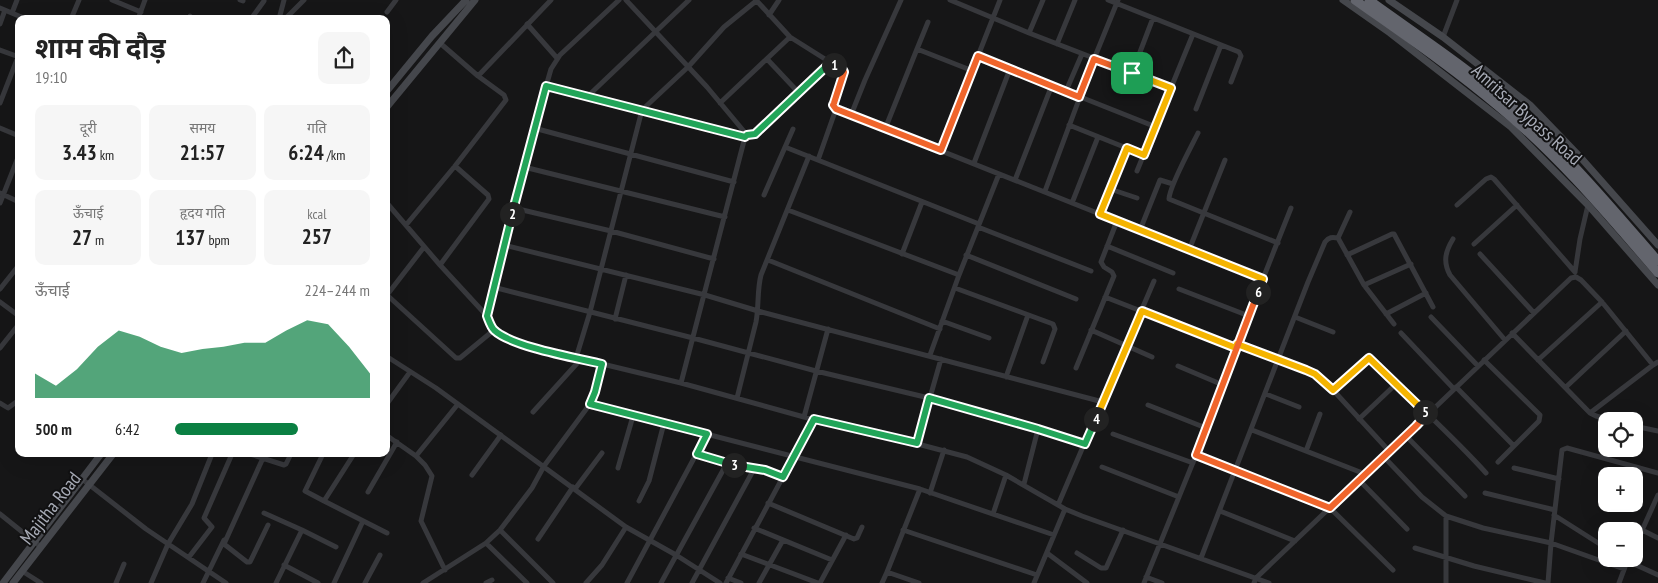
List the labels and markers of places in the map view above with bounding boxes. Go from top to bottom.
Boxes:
pin: 1 [822,52,846,78]
pin [1111,52,1153,94]
pin: 2 [500,202,524,226]
pin: 6 [1246,280,1270,304]
pin: 5 [1412,400,1438,424]
pin: 4 [1084,406,1108,432]
pin: 3 [722,452,746,478]

